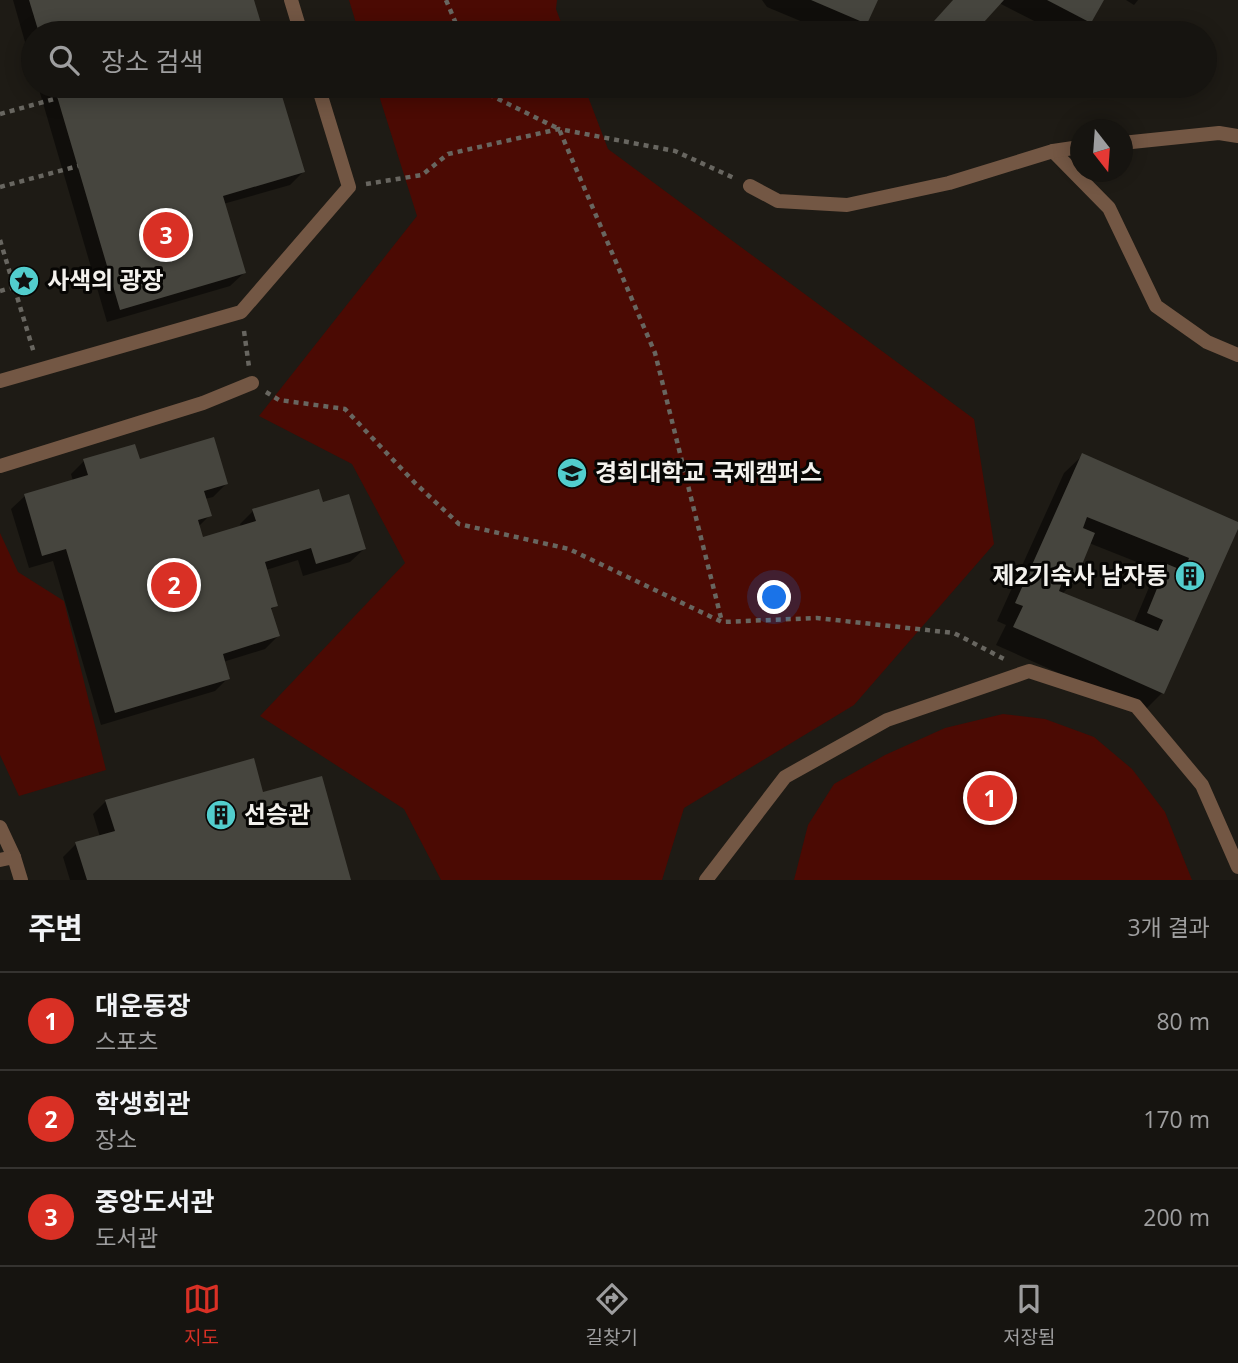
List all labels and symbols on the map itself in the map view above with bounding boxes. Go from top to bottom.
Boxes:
north arrow [1070,119,1133,182]
pin: 3 [143,209,189,261]
place label: 사색의 광장 [47,263,164,296]
place icon: 사색의 광장 [7,264,41,298]
place label: 경희대학교 국제캠퍼스 [595,455,822,488]
school or university icon: 경희대학교 국제캠퍼스 [555,456,589,490]
place label: 제2기숙사 남자동 [992,558,1167,591]
pin: 2 [151,559,197,611]
building icon: 제2기숙사 남자동 [1173,559,1207,593]
your location [757,580,791,614]
pin: 1 [967,772,1013,824]
place label: 선승관 [244,797,310,830]
building icon: 선승관 [204,798,238,832]

